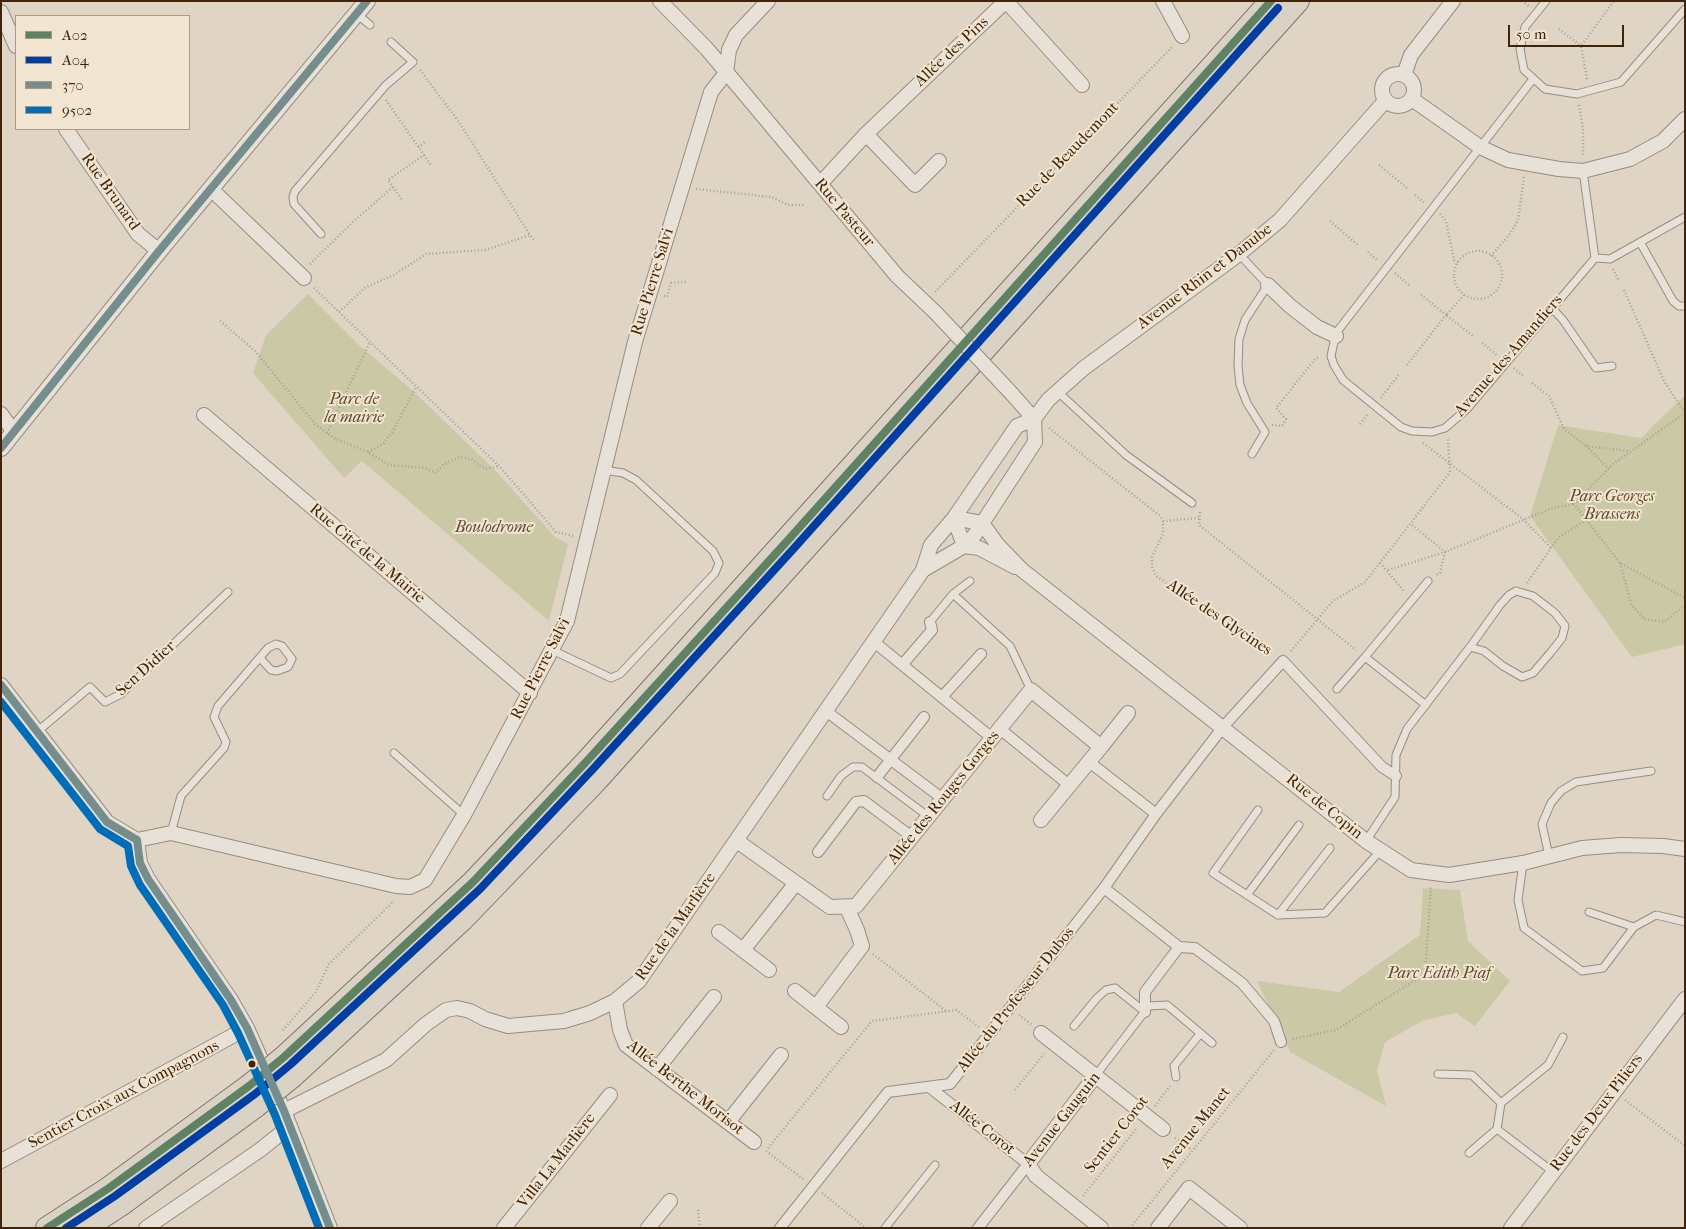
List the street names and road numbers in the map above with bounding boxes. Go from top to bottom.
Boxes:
street label: Allée des Pins [911,13,993,91]
street label: Rue de Beaudemont [1013,98,1123,212]
street label: Rue Brunard [76,150,144,234]
street label: Rue Pasteur [810,175,878,251]
street label: Avenue Rhin et Danube [1134,220,1276,334]
street label: Rue Pierre Salvi [628,226,678,338]
street label: Avenue des Amandiers [1451,291,1567,421]
street label: Rue Cité de la Mairie [305,500,429,608]
street label: Allée des Glycines [1163,576,1275,660]
street label: Rue Pierre Salvi [507,615,575,723]
street label: Sen Didier [112,637,180,701]
street label: Allée des Rouges Gorges [884,727,1004,869]
street label: Rue de Copin [1282,770,1366,844]
street label: Rue de la Marlière [632,869,720,985]
street label: Allée du Professeur Dubos [953,923,1079,1077]
street label: Sentier Croix aux Compagnons [25,1036,223,1154]
street label: Allée Berthe Morisot [623,1036,747,1140]
street label: Rue des Deux Piliers [1546,1050,1648,1176]
street label: Avenue Gauguin [1019,1069,1105,1171]
street label: Avenue Manet [1157,1083,1235,1173]
street label: Sentier Corot [1081,1092,1153,1178]
street label: Allée Corot [946,1097,1018,1159]
street label: Villa La Marlière [514,1110,600,1212]

